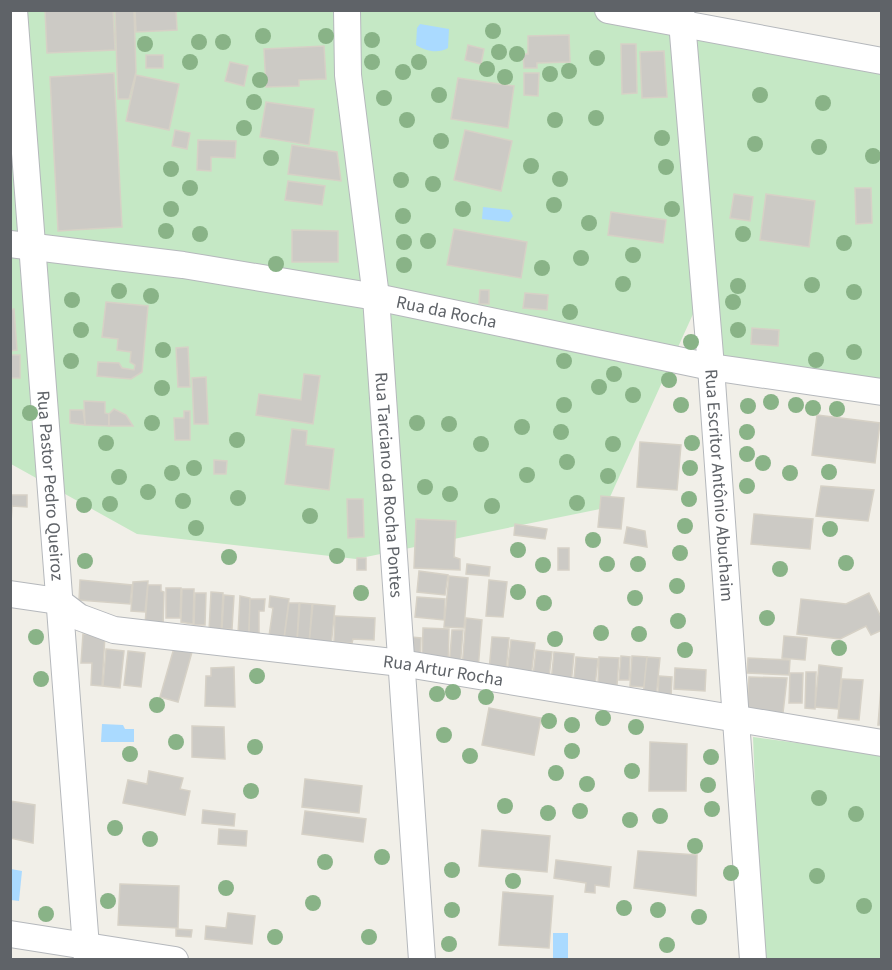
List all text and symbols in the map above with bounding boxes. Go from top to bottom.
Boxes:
street label: Rua da Rocha [394,289,499,334]
street label: Rua Escritor Antônio Abuchaim [699,368,740,603]
street label: Rua Tarciano da Rocha Pontes [369,371,409,598]
street label: Rua Pastor Pedro Queiroz [31,390,70,582]
street label: Rua Artur Rocha [382,649,505,692]

